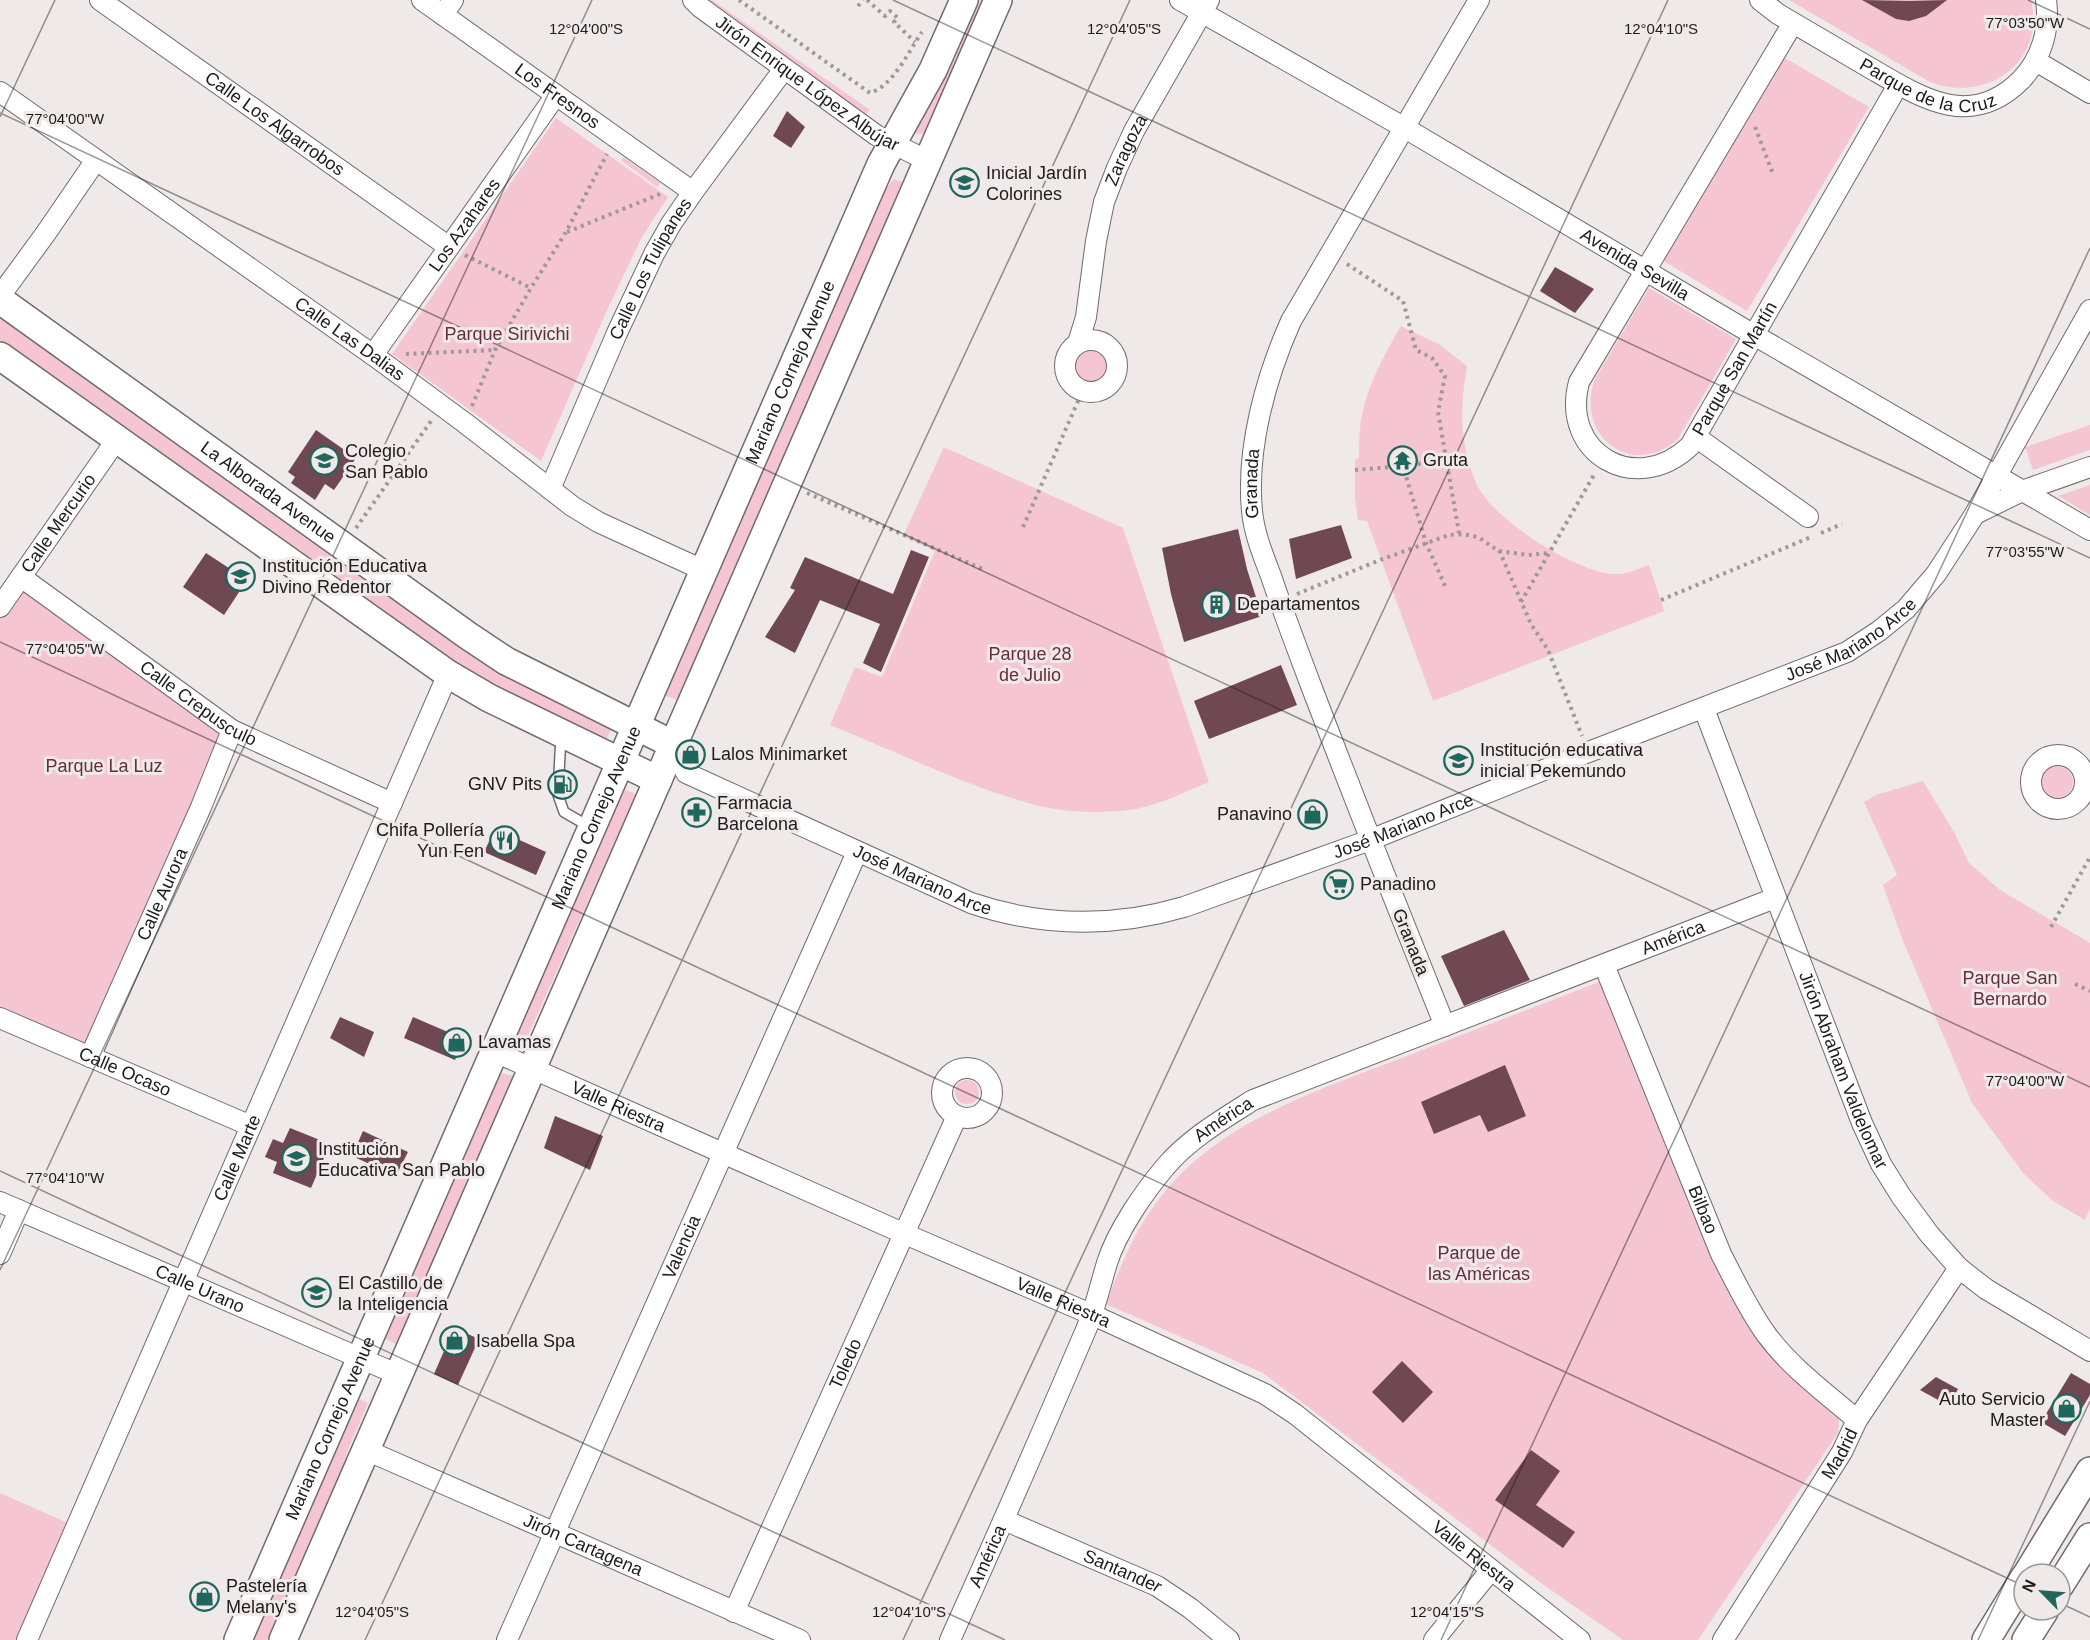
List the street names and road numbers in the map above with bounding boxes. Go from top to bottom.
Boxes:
street label: Jirón Enrique López Albújar [712,12,902,155]
street label: Parque de la Cruz [1856,54,1999,116]
street label: Los Fresnos [511,59,604,133]
street label: Calle Los Algarrobos [201,67,348,180]
street label: Zaragoza [1101,110,1152,188]
street label: Los Azahares [425,175,504,275]
street label: Calle Los Tulipanes [605,194,696,343]
street label: Avenida Sevilla [1577,224,1694,305]
street label: Mariano Cornejo Avenue [742,277,839,467]
street label: Calle Las Dalias [291,293,408,385]
street label: Parque San Martín [1688,298,1781,439]
street label: La Alborada Avenue [197,437,339,547]
street label: Granada [1241,446,1264,519]
street label: Calle Mercurio [17,470,100,577]
street label: José Mariano Arce [1783,594,1921,685]
street label: Calle Crepusculo [136,657,260,750]
street label: Mariano Cornejo Avenue [548,723,645,912]
street label: José Mariano Arce [1330,789,1476,862]
street label: José Mariano Arce [850,841,994,919]
street label: Calle Aurora [133,844,192,944]
street label: Granada [1389,906,1434,979]
street label: América [1639,916,1708,959]
street label: Jirón Abraham Valdelomar [1795,968,1892,1173]
street label: Calle Ocaso [76,1043,174,1100]
street label: Valle Riestra [568,1077,669,1137]
street label: América [1190,1092,1257,1146]
street label: Calle Marte [210,1112,265,1204]
street label: Bilbao [1684,1183,1722,1237]
street label: Valencia [659,1211,705,1282]
street label: Calle Urano [152,1261,248,1317]
street label: Valle Riestra [1013,1273,1115,1332]
street label: Mariano Cornejo Avenue [282,1334,379,1523]
street label: Toledo [826,1336,866,1392]
street label: Madrid [1817,1425,1862,1483]
street label: Jirón Cartagena [520,1510,647,1580]
street label: Valle Riestra [1428,1517,1520,1596]
street label: América [965,1521,1010,1590]
street label: Santander [1080,1545,1166,1597]

